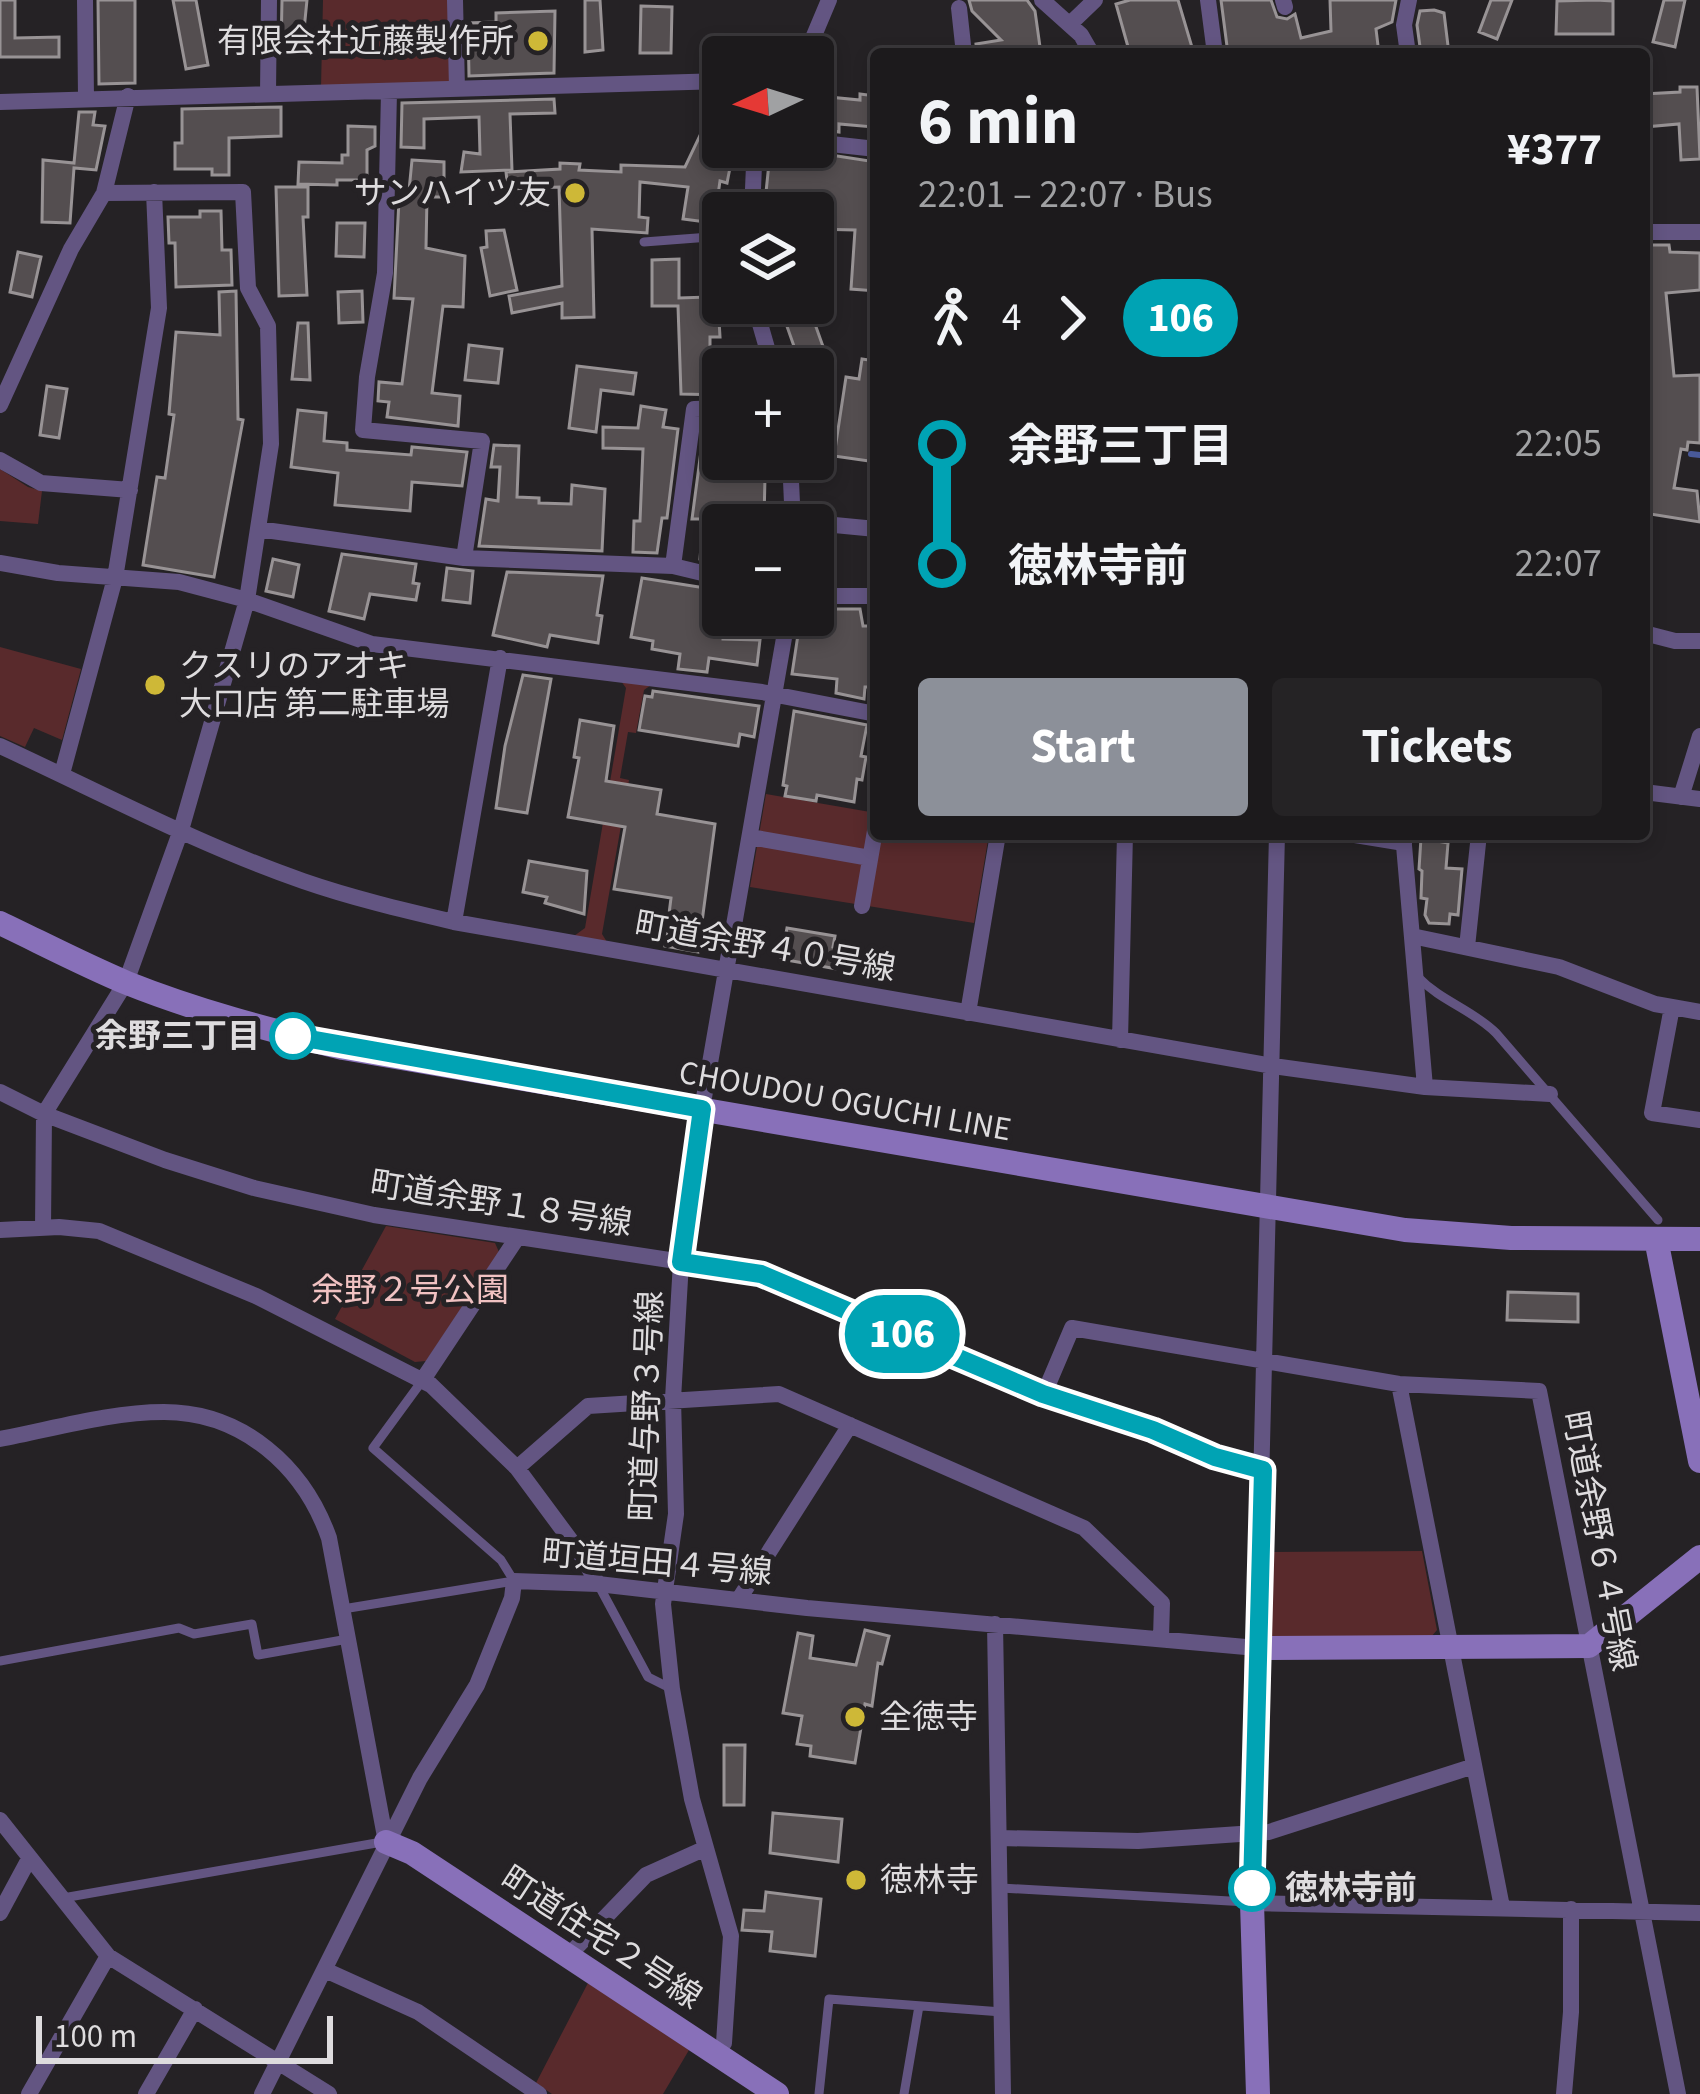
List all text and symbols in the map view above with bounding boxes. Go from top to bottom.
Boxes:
place label: 有限会社近藤製作所 [217,18,514,65]
marker: 有限会社近藤製作所 [525,28,551,54]
north arrow [702,36,834,168]
map controls [702,36,834,636]
text: 6 min [918,75,1079,169]
text: ¥377 [1507,118,1602,182]
text: 22:01 – 22:07 · Bus [918,167,1213,223]
place label: サンハイツ友 [354,170,551,217]
marker: サンハイツ友 [562,180,588,206]
button: layers [702,192,834,324]
icon: walk [918,285,984,351]
icon: forward [1039,285,1105,351]
text: 106 [1147,288,1214,348]
text: 4 [1002,290,1021,346]
button: + [702,348,834,480]
text: 余野三丁目 [1008,415,1233,479]
text: 22:05 [1515,416,1602,472]
button: − [702,504,834,636]
text: 徳林寺前 [1008,535,1188,599]
text: 22:07 [1515,536,1602,592]
place label: クスリのアオキ 大口店 第二駐車場 [179,643,450,728]
marker: クスリのアオキ 大口店 第二駐車場 [142,672,168,698]
button: Start [918,678,1248,816]
button: Tickets [1272,678,1602,816]
street label: 町道余野４０号線 [631,901,899,993]
place label: 余野三丁目 [95,1013,260,1060]
marker: 余野三丁目 [271,1014,315,1058]
street label: CHOUDOU OGUCHI LINE [675,1049,1015,1153]
street label: 町道余野１８号線 [367,1160,635,1248]
park label: 余野２号公園 [311,1267,509,1314]
street label: 町道与野３号線 [619,1290,675,1522]
line badge: 106 [833,1295,971,1373]
text: 106 [869,1304,935,1364]
street label: 町道余野６４号線 [1551,1407,1647,1675]
street label: 町道垣田４号線 [540,1530,774,1596]
place label: 全徳寺 [879,1694,978,1741]
marker: 全徳寺 [842,1704,868,1730]
street label: 町道住宅２号線 [491,1855,711,2021]
place label: 徳林寺 [880,1857,979,1904]
place label: 徳林寺前 [1285,1865,1417,1912]
marker: 徳林寺前 [1230,1866,1274,1910]
marker: 徳林寺 [843,1867,869,1893]
scale bar [36,2010,333,2063]
text: 100 m [54,2013,137,2060]

